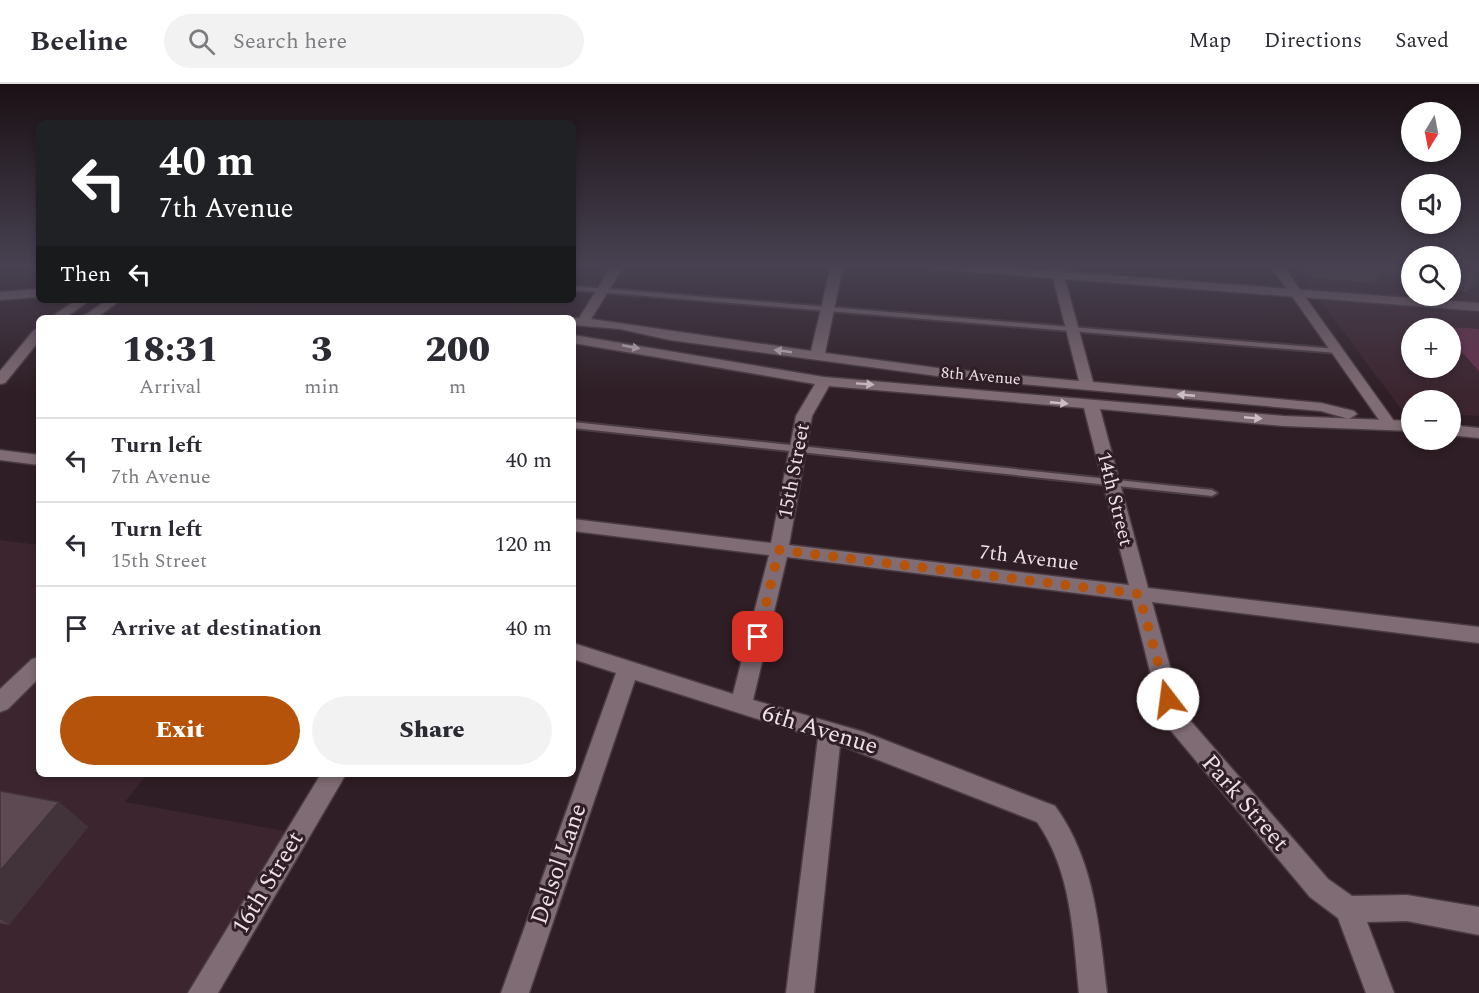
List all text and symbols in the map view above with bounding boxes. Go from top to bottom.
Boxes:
search box [164,14,584,68]
text: Beeline [30,20,128,63]
icon: search [185,25,218,58]
text: Search here [233,25,347,58]
text: Map [1189,25,1231,57]
text: Directions [1264,25,1362,57]
text: Saved [1395,25,1449,57]
north arrow [1401,102,1461,162]
map controls [1401,102,1461,450]
text: 40 m [159,131,254,194]
icon: left [60,144,138,222]
button: sound [1401,174,1461,234]
text: 7th Avenue [159,188,294,230]
button: search [1401,246,1461,306]
text: Then [60,258,111,291]
icon: left [123,258,156,291]
button: + [1401,318,1461,378]
text: 18:31 [122,323,218,378]
text: 3 [311,323,333,378]
text: 200 [425,323,490,378]
one-way arrow [622,343,641,352]
one-way arrow [773,347,792,356]
street label: 8th Avenue [940,361,1022,391]
text: Arrival [139,372,201,402]
text: min [304,372,339,402]
text: m [449,372,466,402]
one-way arrow [855,379,874,389]
one-way arrow [1176,390,1195,400]
button: − [1401,390,1461,450]
one-way arrow [1049,398,1068,408]
one-way arrow [1244,413,1263,423]
street label: 15th Street [770,421,818,521]
text: Turn left [111,429,203,462]
icon: left [60,444,93,477]
text: 40 m [506,444,552,477]
street label: 14th Street [1089,449,1141,549]
text: 7th Avenue [111,462,211,492]
text: Turn left [111,513,203,546]
icon: left [60,528,93,561]
text: 120 m [495,528,552,561]
street label: 7th Avenue [978,537,1080,579]
text: 15th Street [111,546,207,576]
pin [732,611,783,662]
icon: arrive [60,612,93,645]
text: Arrive at destination [111,612,322,645]
text: 40 m [506,612,552,645]
icon: arrive [741,620,774,653]
position arrow [1136,667,1200,731]
street label: 6th Avenue [758,695,882,765]
button: Exit [60,696,300,765]
button: Share [312,696,552,765]
street label: Park Street [1193,746,1297,860]
street label: Delsol Lane [521,798,597,930]
street label: 16th Street [223,824,313,942]

